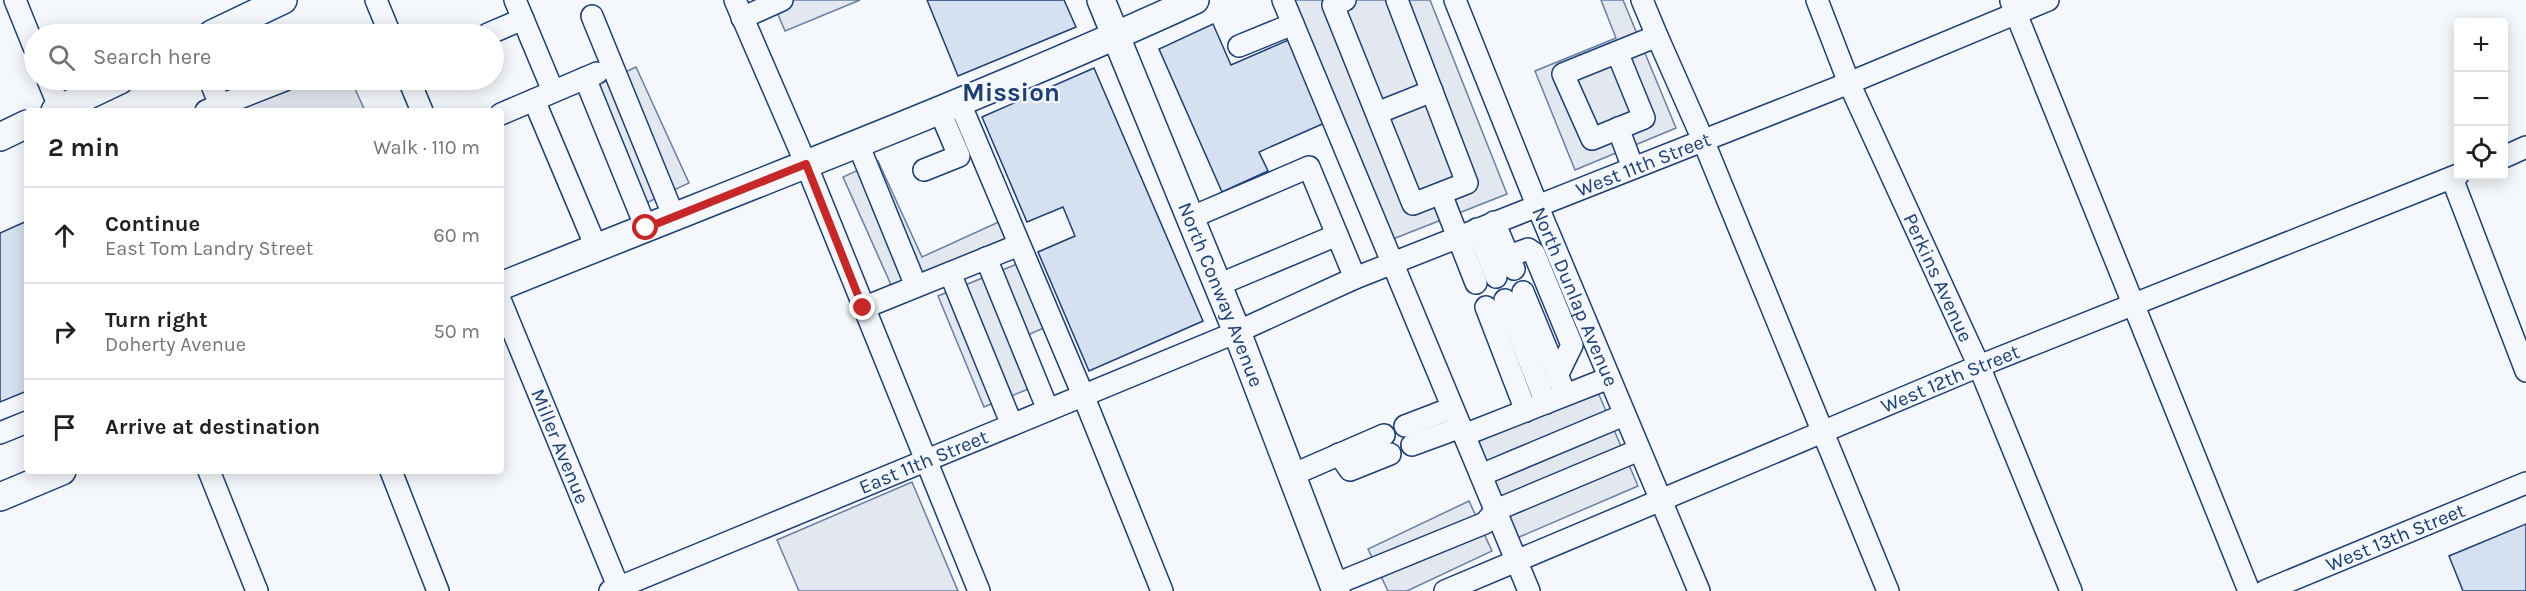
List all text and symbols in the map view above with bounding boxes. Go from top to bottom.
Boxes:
map controls [2454,18,2508,180]
button: + [2454,18,2508,72]
search box [24,24,504,90]
icon: search [45,41,78,74]
text: Search here [93,44,211,70]
button: − [2454,72,2508,126]
district label: Mission [962,77,1060,108]
button: locate [2454,126,2508,180]
street label: West 11th Street [1573,128,1714,202]
text: 2 min [48,132,120,163]
text: Walk · 110 m [373,136,480,159]
street label: North Conway Avenue [1173,199,1268,390]
street label: North Dunlap Avenue [1527,203,1623,390]
street label: Perkins Avenue [1898,210,1977,346]
text: Continue [105,211,200,237]
route start [632,214,658,240]
icon: ahead [48,219,81,252]
text: 60 m [433,224,480,247]
text: East Tom Landry Street [105,237,313,260]
route end [849,294,875,320]
text: Turn right [105,307,208,333]
icon: right [48,315,81,348]
text: 50 m [433,320,480,343]
text: Doherty Avenue [105,333,246,356]
street label: West 12th Street [1878,340,2023,418]
street label: Miller Avenue [526,386,594,507]
icon: arrive [48,411,81,444]
text: Arrive at destination [105,414,320,440]
street label: East 11th Street [856,425,992,499]
street label: West 13th Street [2323,498,2469,576]

